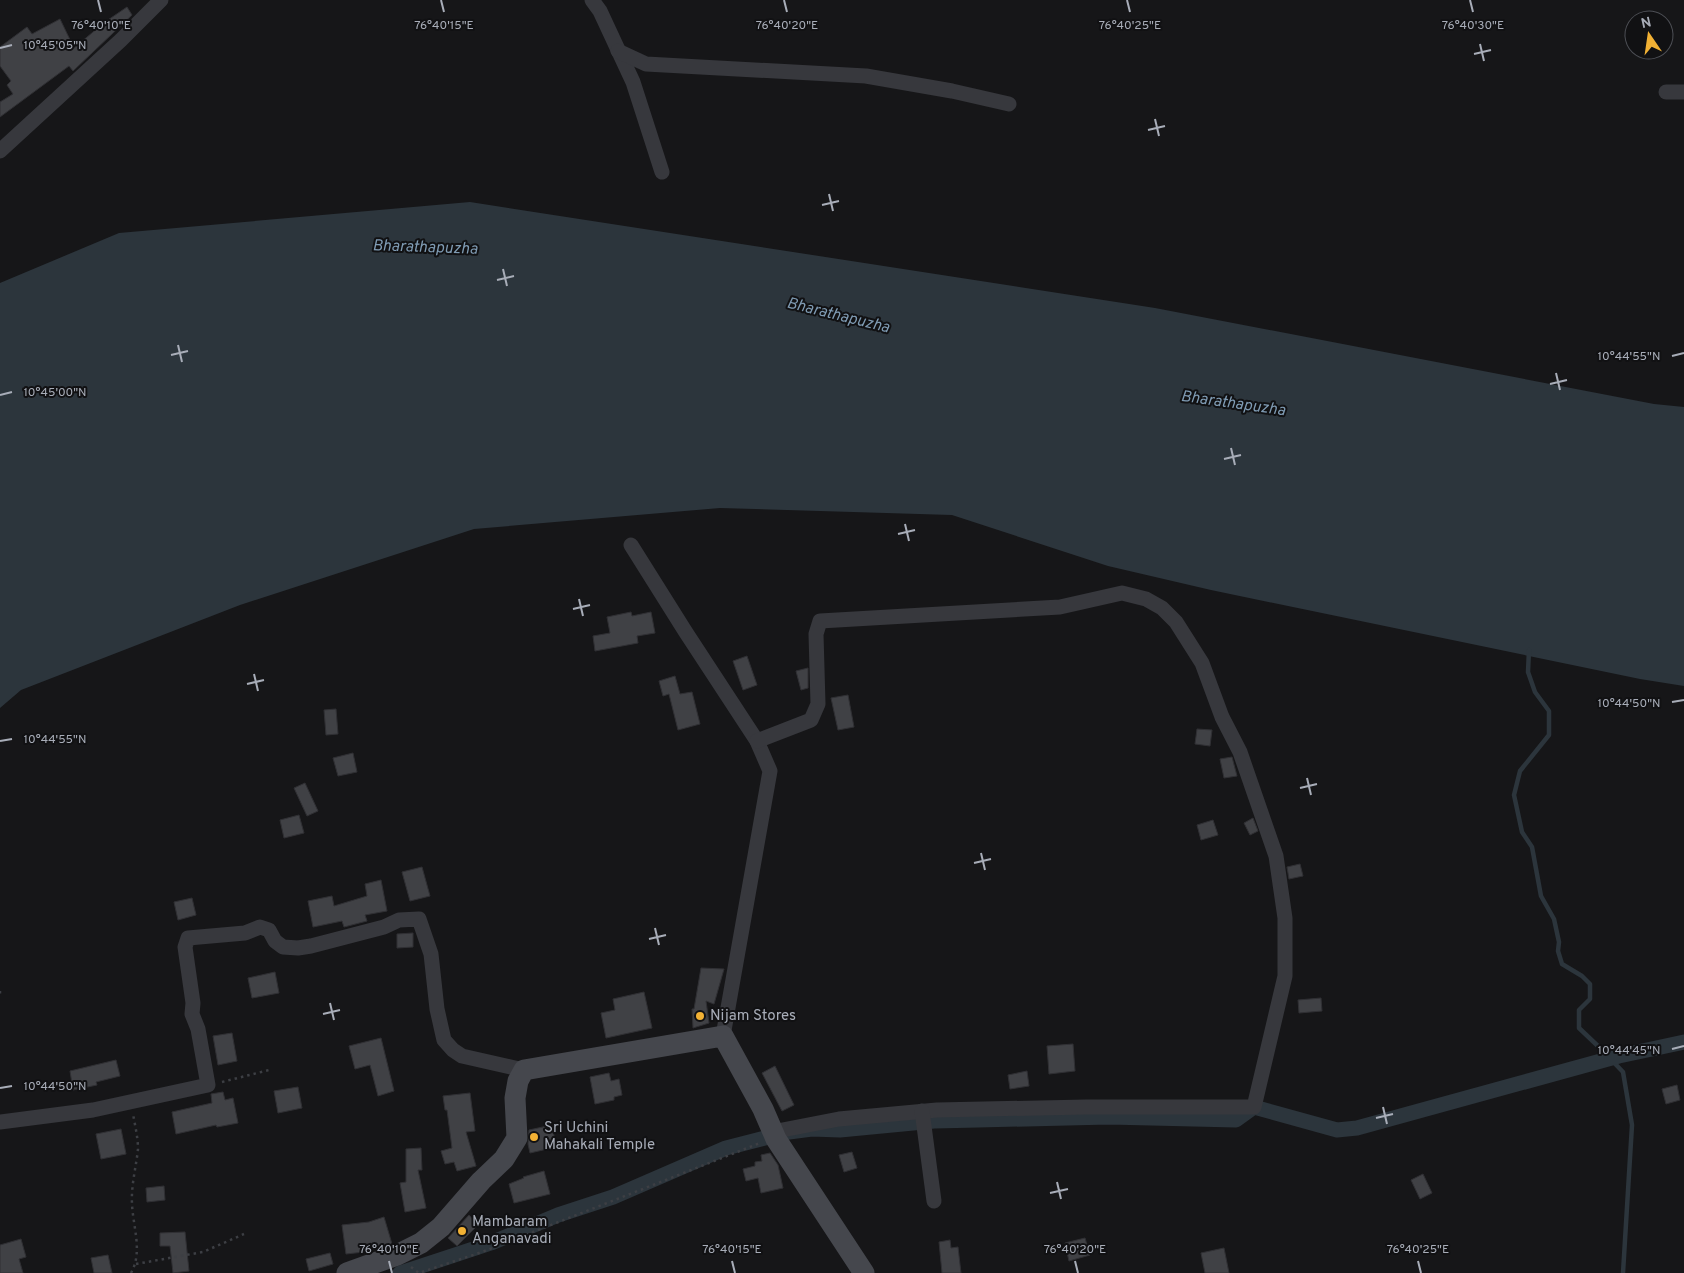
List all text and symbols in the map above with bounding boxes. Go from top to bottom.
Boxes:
north arrow [1624,10,1674,60]
text: N [1640,14,1653,33]
text: 76°40'10"E [71,18,131,34]
text: 76°40'15"E [414,18,474,34]
text: 76°40'20"E [756,18,818,34]
text: 76°40'25"E [1099,18,1161,34]
text: 76°40'30"E [1442,18,1504,34]
text: 10°45'05"N [23,38,87,54]
water label: Bharathapuzha [372,236,479,260]
water label: Bharathapuzha [785,294,892,339]
text: 10°44'55"N [1598,349,1660,365]
text: 10°45'00"N [23,385,87,401]
water label: Bharathapuzha [1179,387,1287,421]
text: 10°44'50"N [1597,696,1661,712]
text: 10°44'55"N [24,732,86,748]
place label: Nijam Stores [710,1007,796,1026]
marker: Nijam Stores [694,1010,706,1022]
text: 10°44'45"N [1598,1043,1660,1059]
text: 10°44'50"N [23,1079,87,1095]
place label: Sri Uchini Mahakali Temple [544,1119,655,1155]
marker: Sri Uchini Mahakali Temple [528,1131,540,1143]
place label: Mambaram Anganavadi [472,1213,552,1249]
marker: Mambaram Anganavadi [456,1225,468,1237]
text: 76°40'10"E [359,1242,419,1258]
text: 76°40'15"E [702,1242,762,1258]
text: 76°40'20"E [1044,1242,1106,1258]
text: 76°40'25"E [1387,1242,1449,1258]

